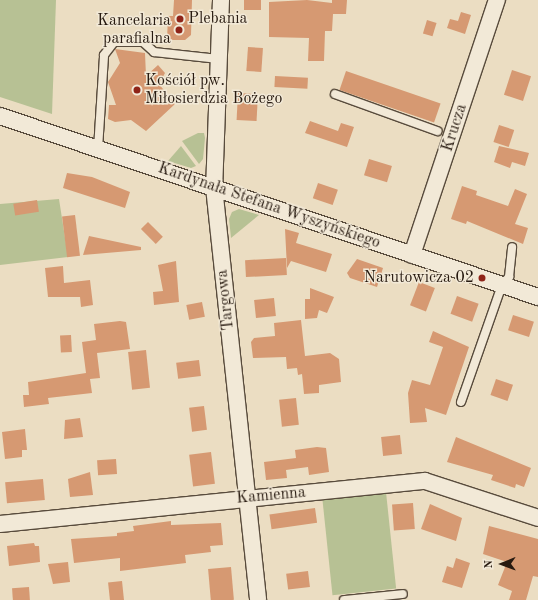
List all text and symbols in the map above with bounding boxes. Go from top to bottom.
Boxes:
place label: Plebania [188,9,248,29]
place label: Kancelaria parafialna [97,11,171,49]
marker: Plebania [175,14,185,24]
marker: Kancelaria parafialna [174,25,184,35]
place label: Kościół pw. Miłosierdzia Bożego [145,71,282,109]
marker: Kościół pw. Miłosierdzia Bożego [132,85,142,95]
street label: Krucza [438,102,472,154]
street label: Kardynała Stefana Wyszyńskiego [155,159,383,253]
place label: Narutowicza 02 [364,268,474,288]
street label: Targowa [213,269,239,331]
marker: Narutowicza 02 [477,273,487,283]
street label: Kamienna [236,483,306,509]
north arrow [482,544,522,584]
text: N [484,560,495,569]

